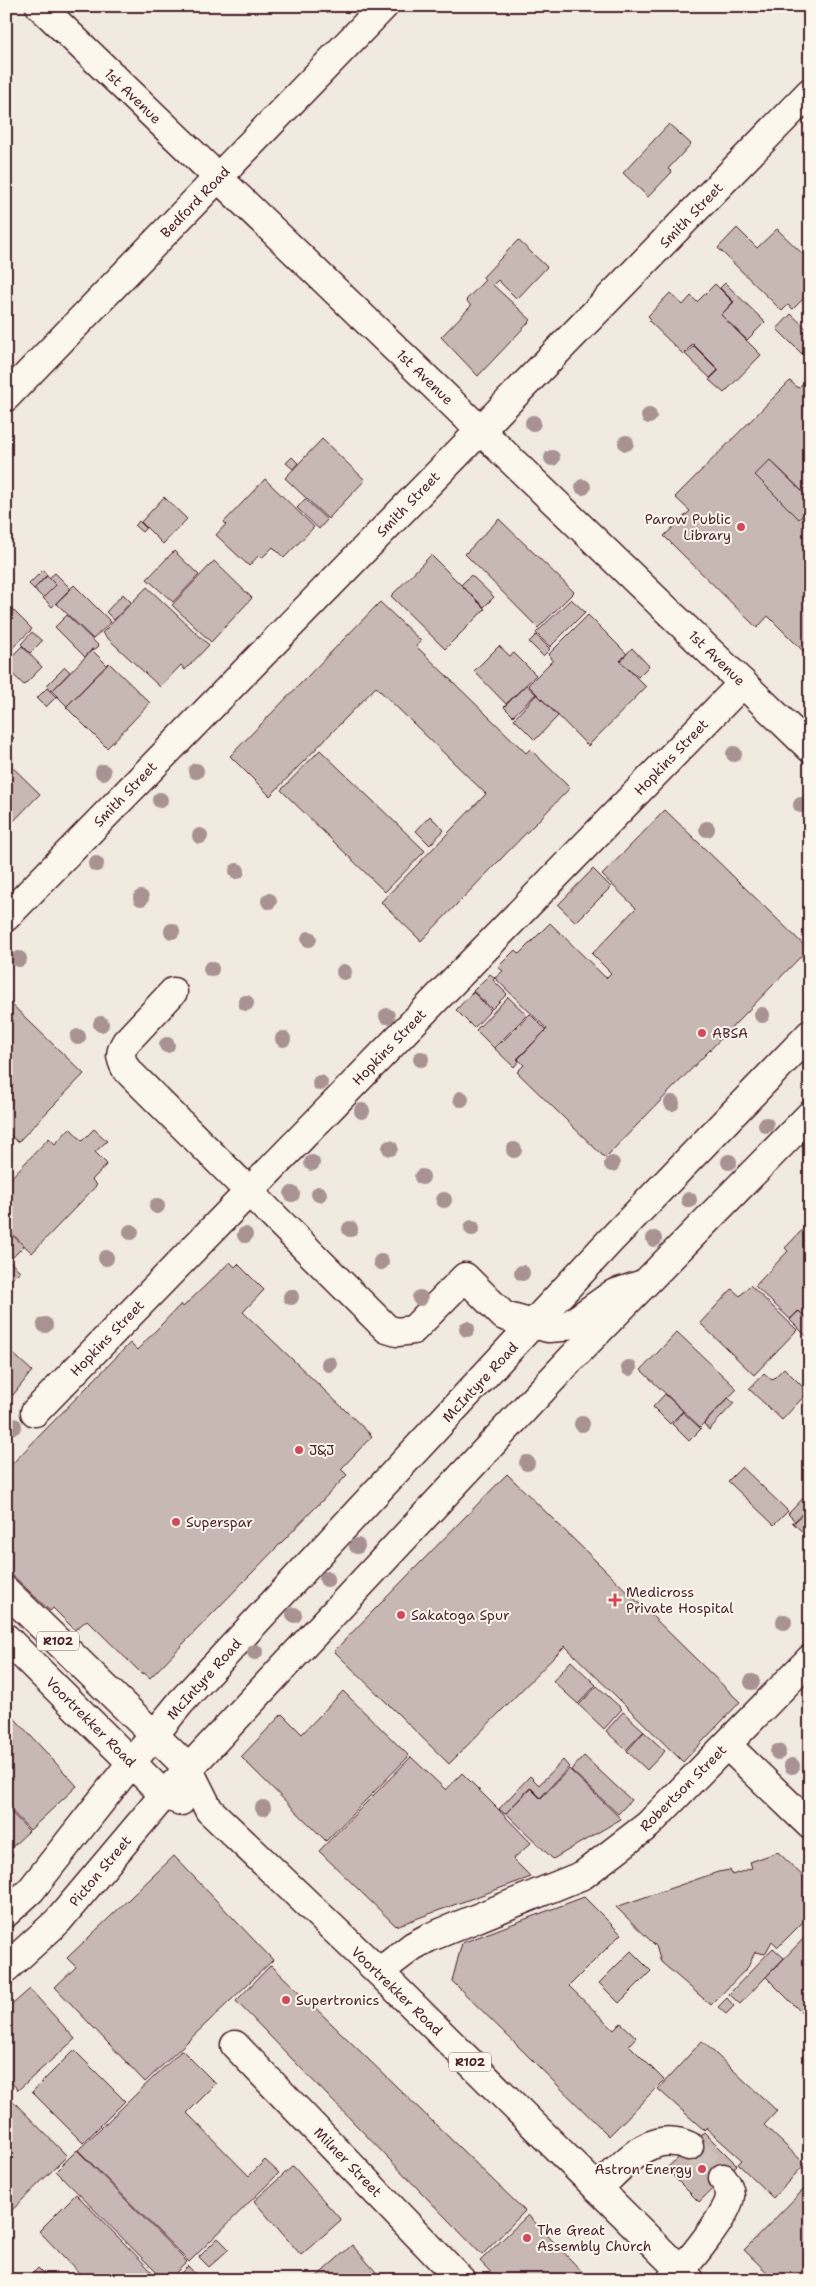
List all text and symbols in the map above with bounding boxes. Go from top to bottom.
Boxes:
street label: 1st Avenue [101,64,165,128]
street label: Bedford Road [156,162,234,242]
street label: Smith Street [655,179,727,251]
street label: 1st Avenue [393,345,457,409]
street label: Smith Street [372,468,444,540]
place label: Parow Public Library [645,510,731,544]
marker: Parow Public Library [735,521,747,533]
street label: 1st Avenue [685,626,749,690]
street label: Hopkins Street [630,715,712,799]
street label: Smith Street [89,758,161,830]
street label: Hopkins Street [348,1005,430,1089]
place label: ABSA [712,1024,748,1042]
marker: ABSA [696,1027,708,1039]
street label: Hopkins Street [66,1296,148,1380]
street label: McIntyre Road [438,1338,522,1426]
place label: J&J [309,1441,334,1459]
marker: J&J [293,1444,305,1456]
place label: Superspar [186,1513,253,1531]
marker: Superspar [170,1516,182,1528]
place label: Medicross Private Hospital [626,1583,734,1617]
marker: Medicross Private Hospital [608,1593,622,1607]
place label: Sakatoga Spur [411,1606,510,1624]
marker: Sakatoga Spur [395,1609,407,1621]
road number: R102 [37,1632,79,1650]
street label: McIntyre Road [163,1635,245,1723]
street label: Voortrekker Road [42,1673,140,1771]
street label: Robertson Street [636,1741,730,1835]
street label: Picton Street [65,1832,135,1910]
street label: Voortrekker Road [347,1943,447,2039]
place label: Supertronics [296,1991,380,2009]
marker: Supertronics [280,1994,292,2006]
road number: R102 [449,2052,491,2072]
street label: Milner Street [310,2123,386,2201]
place label: Astron Energy [594,2160,692,2178]
marker: Astron Energy [696,2163,708,2175]
place label: The Great Assembly Church [537,2221,652,2255]
marker: The Great Assembly Church [521,2232,533,2244]

